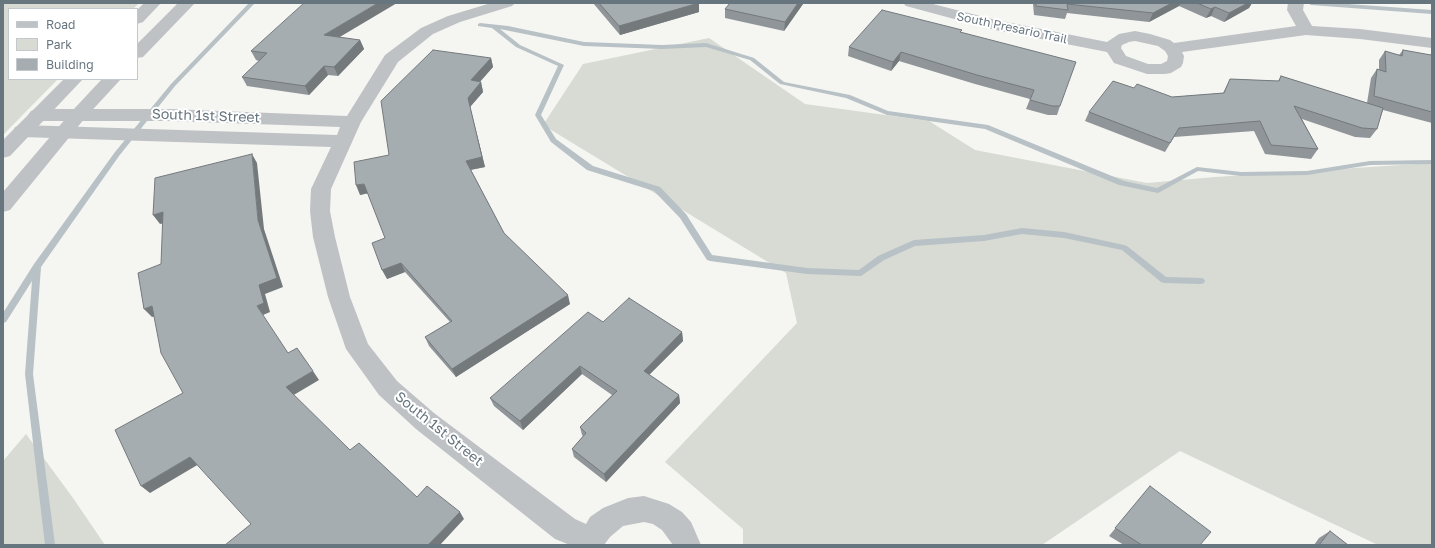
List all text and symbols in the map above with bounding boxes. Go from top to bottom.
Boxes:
legend [8,8,138,80]
street label: South Presario Trail [955,9,1069,47]
text: Road [46,17,75,32]
text: Park [46,37,72,52]
text: Building [46,57,94,72]
street label: South 1st Street [152,106,260,126]
street label: South 1st Street [392,388,486,470]

